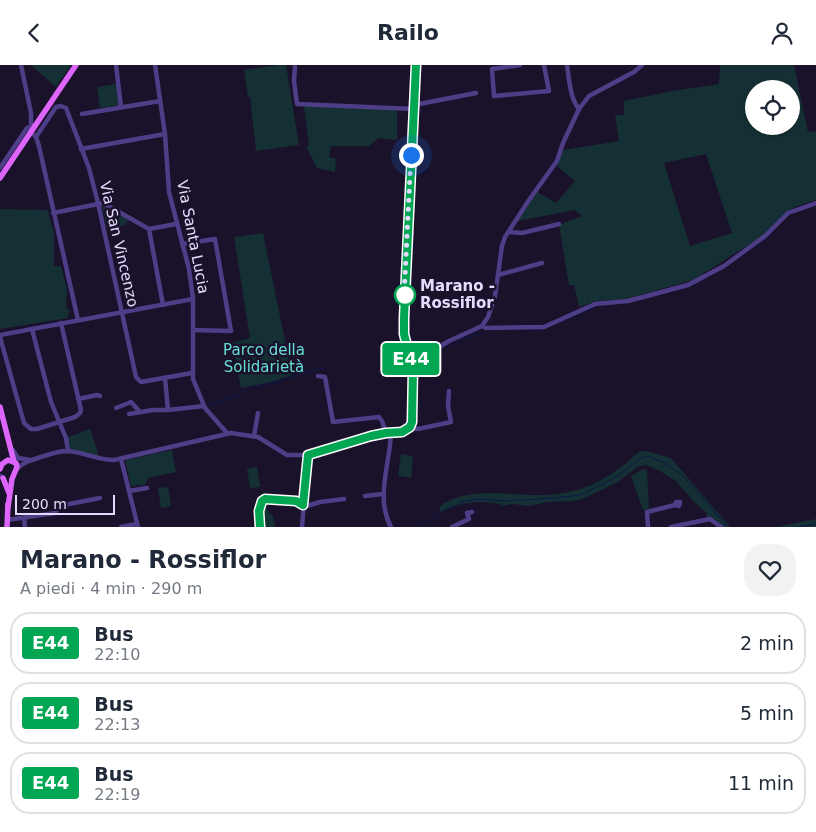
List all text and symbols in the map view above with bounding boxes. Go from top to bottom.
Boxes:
icon: back [20,19,48,47]
icon: person [768,19,796,47]
text: Railo [377,20,439,45]
map controls [745,80,800,135]
button: locate [745,80,800,135]
your location [399,143,424,168]
street label: Via San Vincenzo [96,179,142,309]
street label: Via Santa Lucia [173,179,213,295]
place label: Marano - Rossiflor [420,277,495,312]
marker: Marano - Rossiflor [394,284,416,306]
park label: Parco della Solidarietà [223,341,305,376]
line badge: E44 [382,343,440,375]
text: E44 [392,348,430,369]
scale bar [15,492,115,515]
text: 200 m [22,496,67,512]
button: heart [744,544,796,596]
text: Marano - Rossiflor [20,546,266,574]
text: A piedi · 4 min · 290 m [20,579,202,598]
text: Bus [94,623,134,645]
text: E44 [32,632,69,653]
text: 2 min [740,632,794,654]
text: 22:10 [94,645,140,664]
text: Bus [94,693,134,715]
text: E44 [32,702,69,723]
text: 5 min [740,702,794,724]
text: 22:13 [94,715,140,734]
text: Bus [94,763,134,785]
text: E44 [32,772,69,793]
text: 11 min [728,772,794,794]
text: 22:19 [94,785,140,804]

